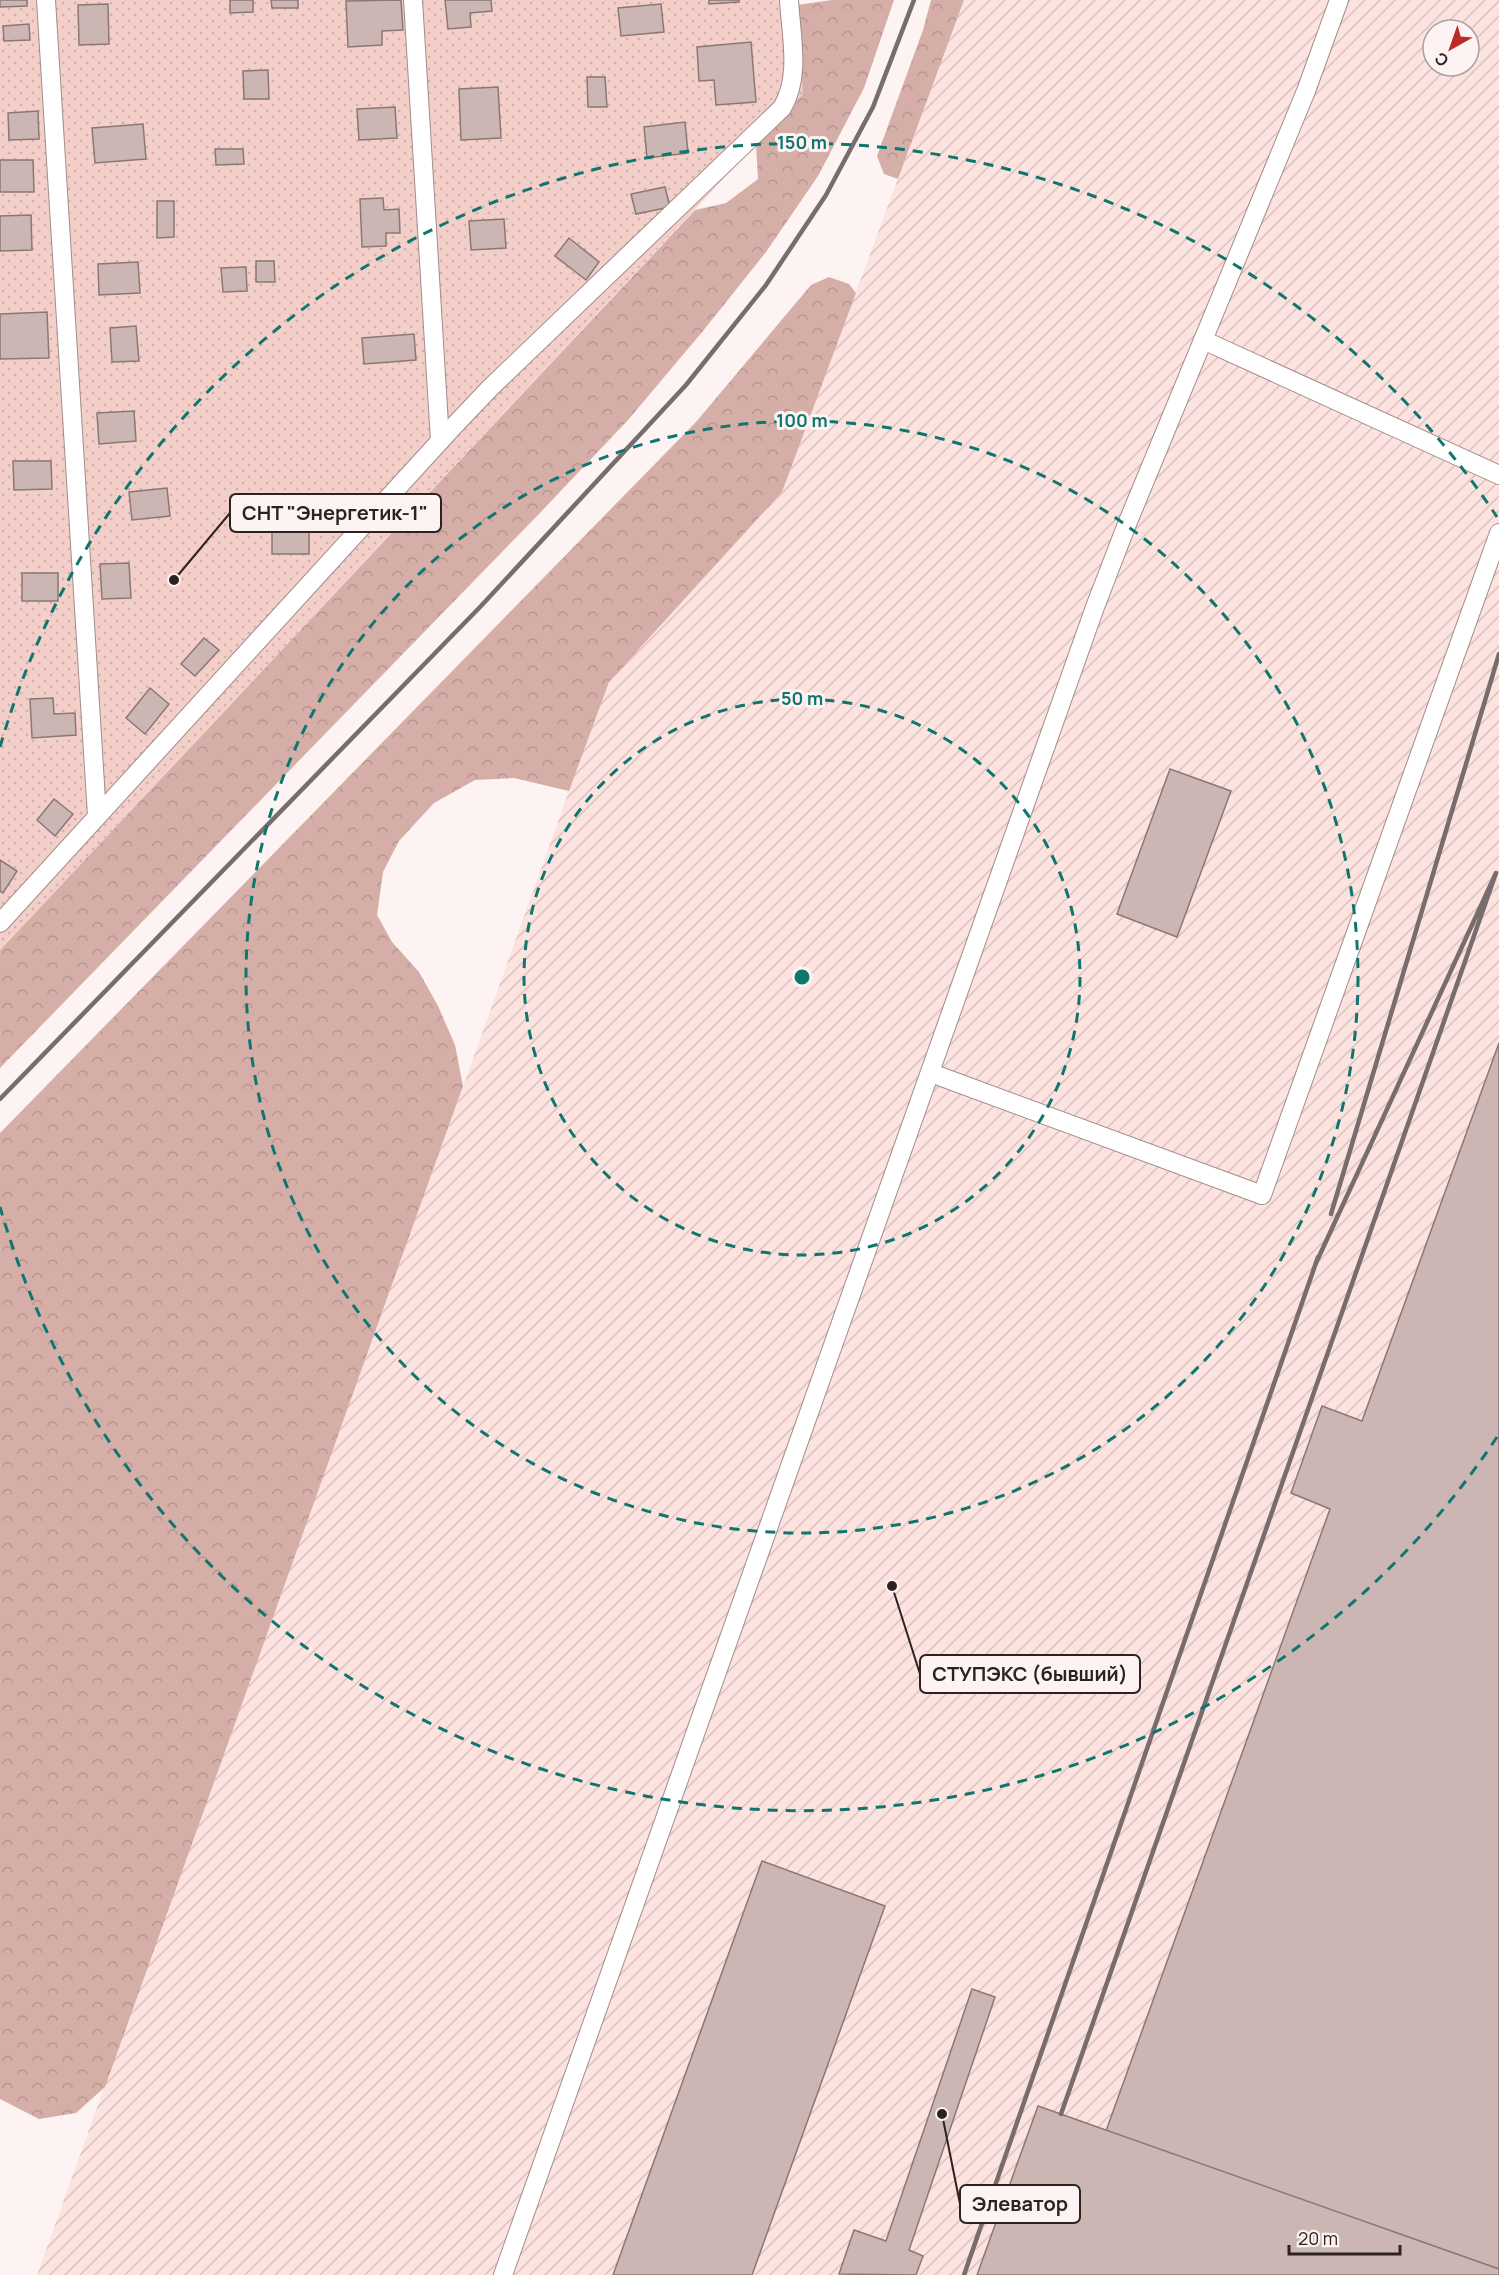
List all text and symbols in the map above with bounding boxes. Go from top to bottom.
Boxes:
north arrow [1421,18,1481,78]
text: С [1430,47,1453,72]
text: 150 m [777,130,827,154]
text: 100 m [776,408,828,432]
callout: СНТ "Энергетик-1" [230,494,441,532]
text: СНТ "Энергетик-1" [242,499,428,526]
text: 50 m [781,686,823,710]
centre of rings [792,967,812,987]
callout: СТУПЭКС (бывший) [920,1655,1140,1693]
text: СТУПЭКС (бывший) [932,1660,1128,1687]
callout: Элеватор [960,2185,1080,2223]
text: Элеватор [972,2190,1068,2217]
scale bar [1289,2218,1400,2256]
text: 20 m [1298,2226,1338,2250]

